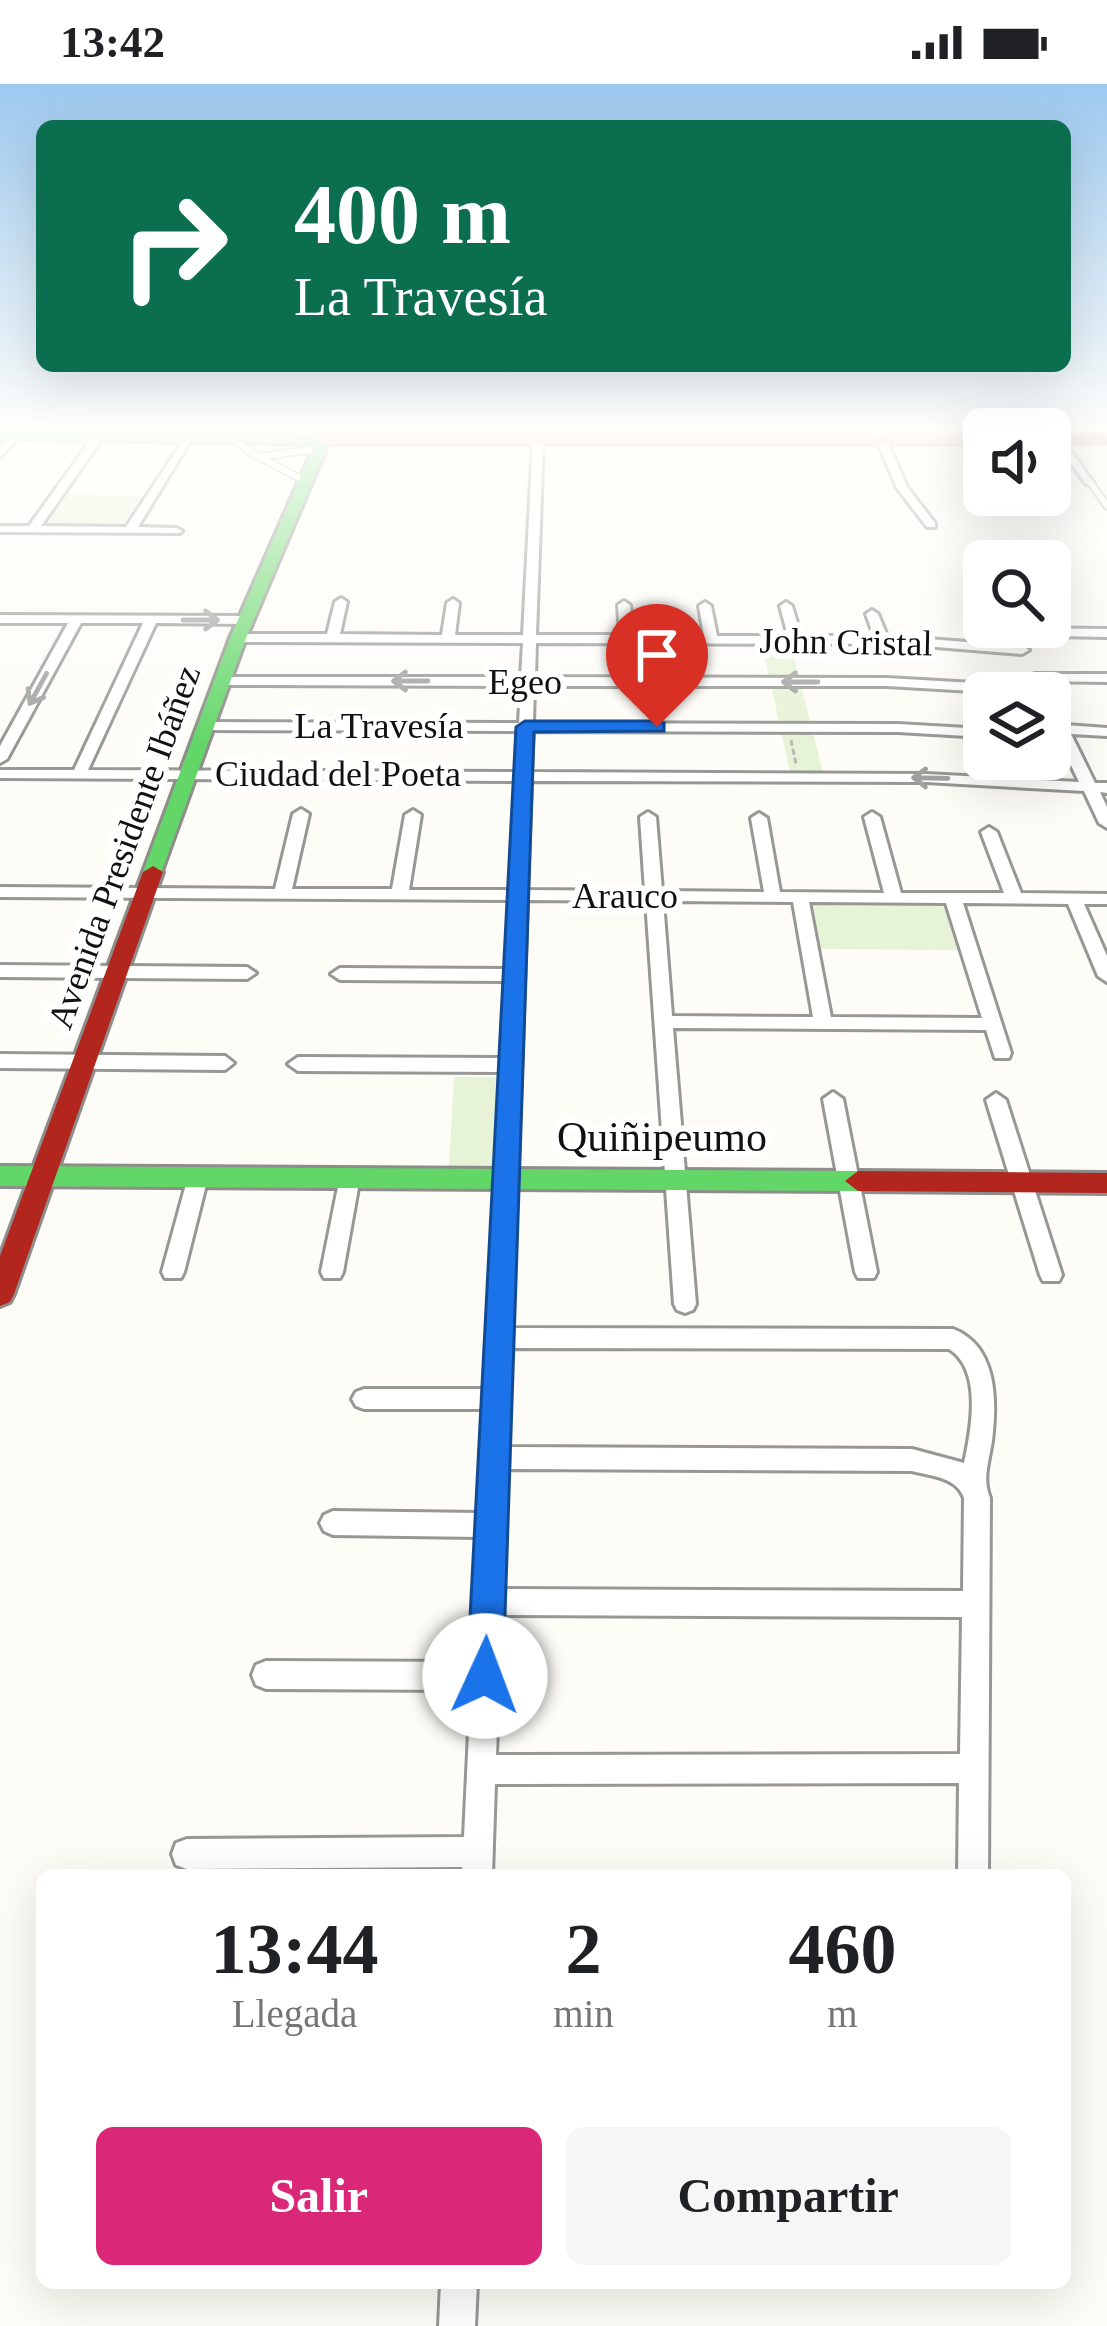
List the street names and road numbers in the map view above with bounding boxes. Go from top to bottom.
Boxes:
street label: John Cristal [759,620,933,664]
street label: Avenida Presidente Ibáñez [40,660,208,1034]
street label: Egeo [488,662,562,702]
street label: La Travesía [295,706,464,746]
street label: Ciudad del Poeta [215,754,461,794]
street label: Arauco [572,876,678,916]
street label: Quiñipeumo [557,1114,767,1160]

